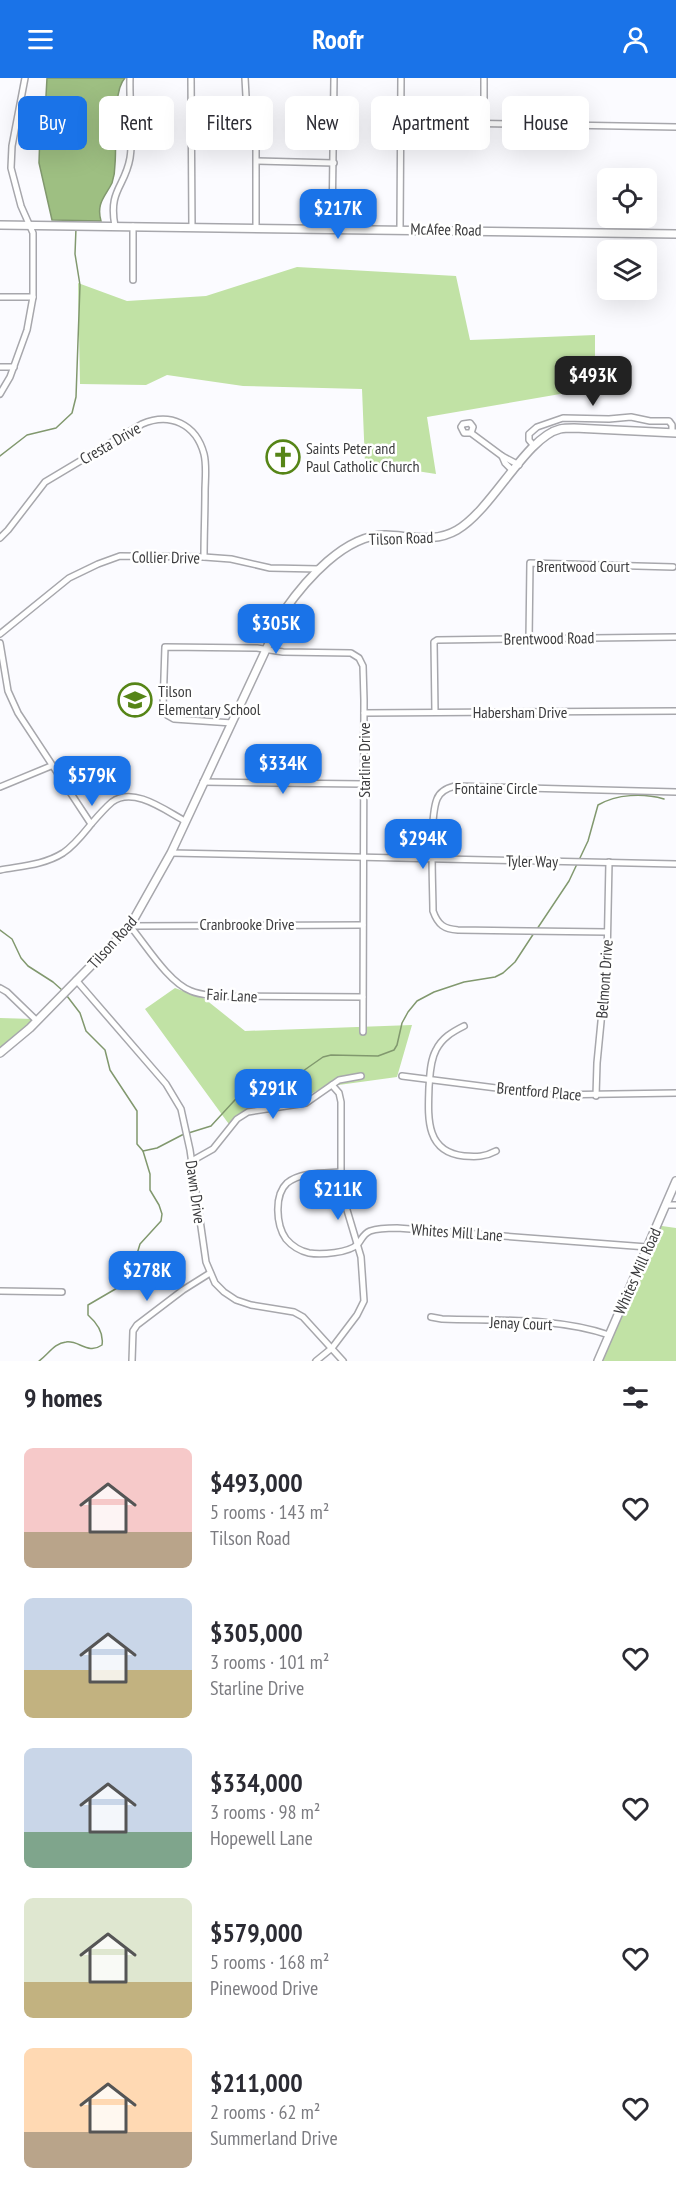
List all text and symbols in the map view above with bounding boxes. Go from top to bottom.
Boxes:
text: Roofr [312,22,364,56]
icon: menu [24,23,57,56]
icon: person [619,23,652,56]
chip: Buy [18,96,87,150]
chip: Rent [99,96,174,150]
chip: Filters [186,96,273,150]
chip: New [285,96,359,150]
chip: Apartment [371,96,490,150]
chip: House [502,96,589,150]
map controls [597,168,657,300]
button: locate [597,168,657,228]
pin: $217K [296,189,380,240]
text: $217K [314,195,362,221]
street label: McAfee Road [410,218,482,240]
button: layers [597,240,657,300]
pin: $493K [551,356,635,407]
text: $493K [569,362,617,388]
street label: Cresta Drive [76,418,144,468]
place label: Saints Peter and Paul Catholic Church [306,438,420,476]
church icon: Saints Peter and Paul Catholic Church [265,439,301,475]
street label: Tilson Road [368,527,434,549]
street label: Collier Drive [132,546,200,568]
street label: Brentwood Court [536,556,630,576]
pin: $305K [234,604,318,655]
text: $305K [252,610,300,636]
street label: Brentwood Road [503,627,595,649]
place label: Tilson Elementary School [158,681,261,719]
school or university icon: Tilson Elementary School [117,682,153,718]
street label: Habersham Drive [473,702,567,722]
street label: Starline Drive [354,722,374,798]
pin: $334K [241,744,325,795]
text: $334K [259,750,307,776]
pin: $579K [50,756,134,807]
text: $579K [68,762,116,788]
street label: Fontaine Circle [454,778,538,798]
pin: $294K [381,819,465,870]
text: $294K [399,825,447,851]
street label: Tyler Way [506,851,558,871]
street label: Tilson Road [83,911,141,973]
street label: Cranbrooke Drive [199,914,295,934]
street label: Belmont Drive [591,939,617,1019]
street label: Fair Lane [206,984,258,1006]
pin: $291K [231,1069,315,1120]
text: $291K [249,1075,297,1101]
street label: Brentford Place [496,1077,582,1105]
street label: Dawn Drive [182,1159,210,1225]
pin: $211K [296,1170,380,1221]
text: $211K [314,1176,362,1202]
street label: Whites Mill Lane [410,1219,504,1245]
street label: Whites Mill Road [609,1225,665,1317]
pin: $278K [105,1251,189,1302]
text: $278K [123,1257,171,1283]
street label: Jenay Court [488,1312,553,1334]
text: 9 homes [24,1381,102,1414]
icon: filters [619,1381,652,1414]
text: $493,000 [210,1466,303,1499]
icon: home [72,1472,144,1544]
icon: heart [619,1492,652,1525]
text: 5 rooms · 143 m² [210,1499,329,1525]
text: Tilson Road [210,1525,290,1551]
text: $305,000 [210,1616,303,1649]
icon: home [72,1622,144,1694]
icon: heart [619,1642,652,1675]
text: 3 rooms · 101 m² [210,1649,329,1675]
text: Starline Drive [210,1675,304,1701]
text: $334,000 [210,1766,303,1799]
icon: home [72,1772,144,1844]
icon: heart [619,1792,652,1825]
text: 3 rooms · 98 m² [210,1799,320,1825]
text: Hopewell Lane [210,1825,313,1851]
text: $579,000 [210,1916,303,1949]
icon: home [72,1922,144,1994]
icon: heart [619,1942,652,1975]
text: 5 rooms · 168 m² [210,1949,329,1975]
text: Pinewood Drive [210,1975,318,2001]
text: $211,000 [210,2066,303,2099]
icon: home [72,2072,144,2144]
icon: heart [619,2092,652,2125]
text: 2 rooms · 62 m² [210,2099,320,2125]
text: Summerland Drive [210,2125,338,2151]

